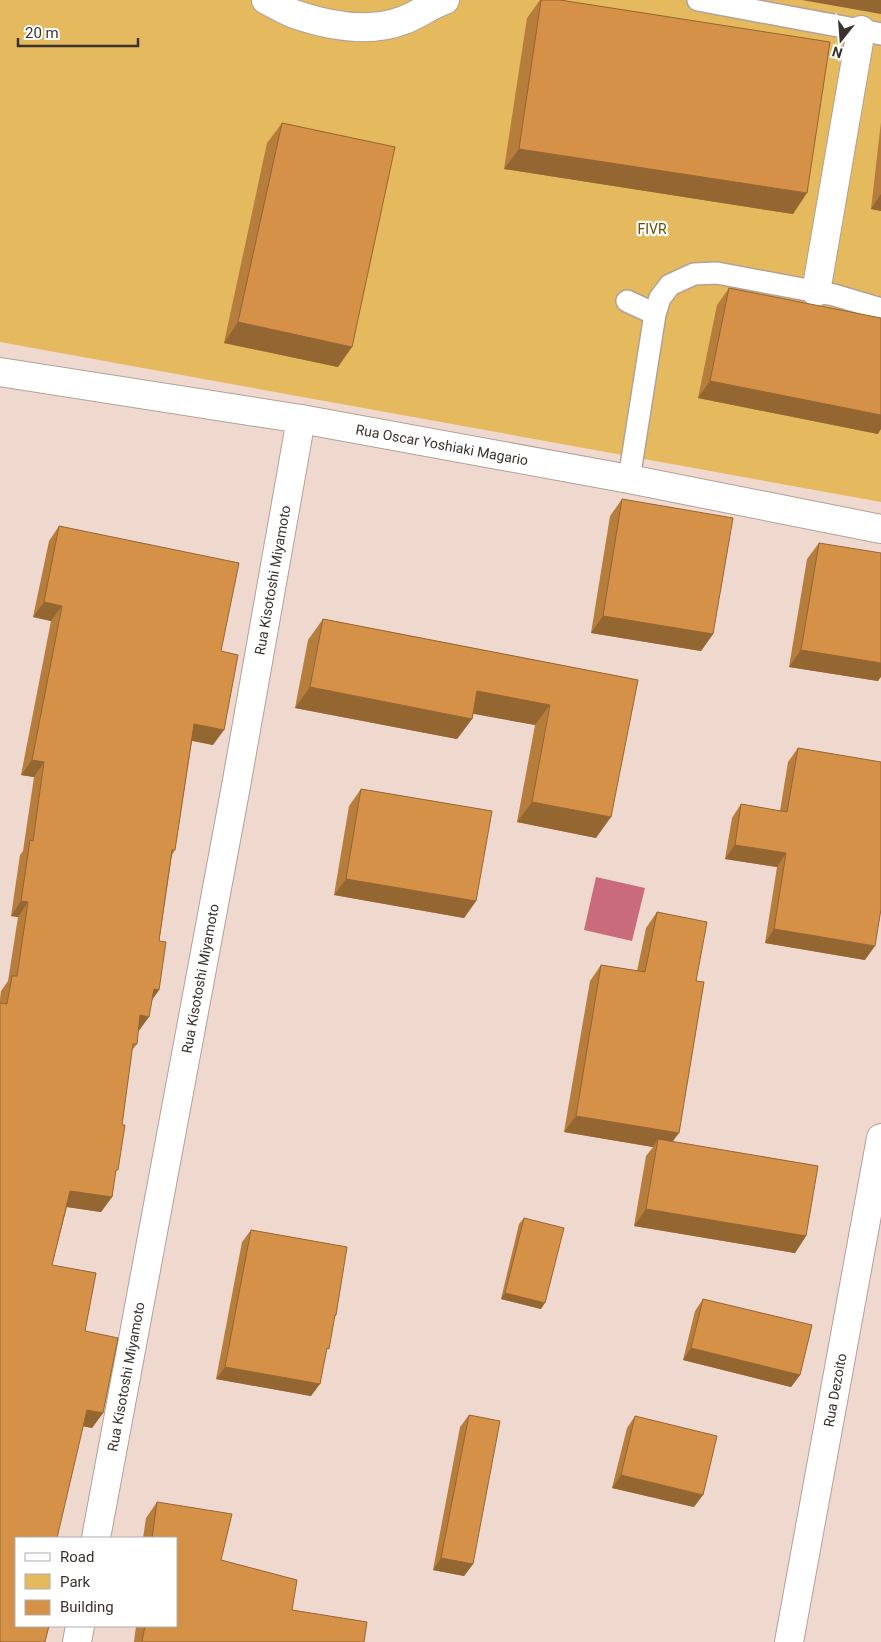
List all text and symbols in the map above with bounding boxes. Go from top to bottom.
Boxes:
scale bar [18,15,138,47]
north arrow [816,15,866,65]
text: 20 m [25,24,59,42]
text: N [830,43,844,62]
park label: FIVR [637,221,667,237]
street label: Rua Oscar Yoshiaki Magario [355,421,530,468]
street label: Rua Kisotoshi Miyamoto [251,504,294,656]
street label: Rua Kisotoshi Miyamoto [178,903,222,1055]
street label: Rua Kisotoshi Miyamoto [104,1301,148,1453]
street label: Rua Dezoito [820,1352,850,1428]
legend [15,1537,178,1627]
text: Road [60,1548,94,1566]
text: Park [60,1573,91,1591]
text: Building [60,1598,114,1616]

